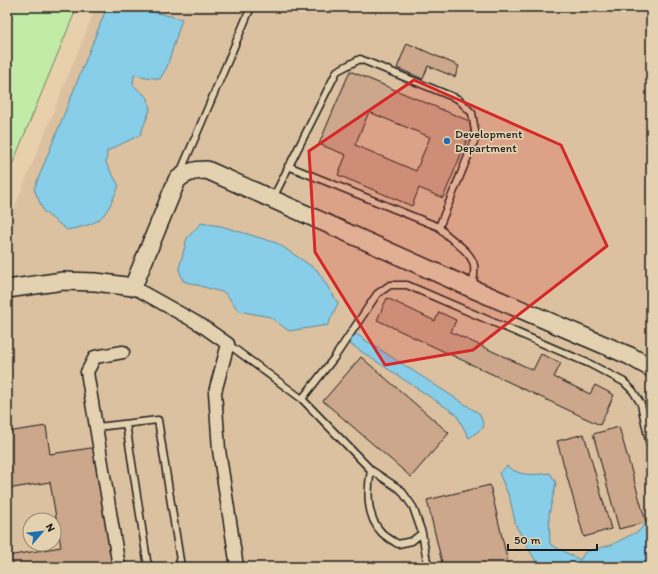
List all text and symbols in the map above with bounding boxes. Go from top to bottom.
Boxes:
place label: Development Department [455,127,523,155]
marker: Development Department [442,136,452,146]
north arrow [22,512,62,552]
text: N [43,521,58,534]
scale bar [508,526,597,552]
text: 50 m [514,533,540,547]

